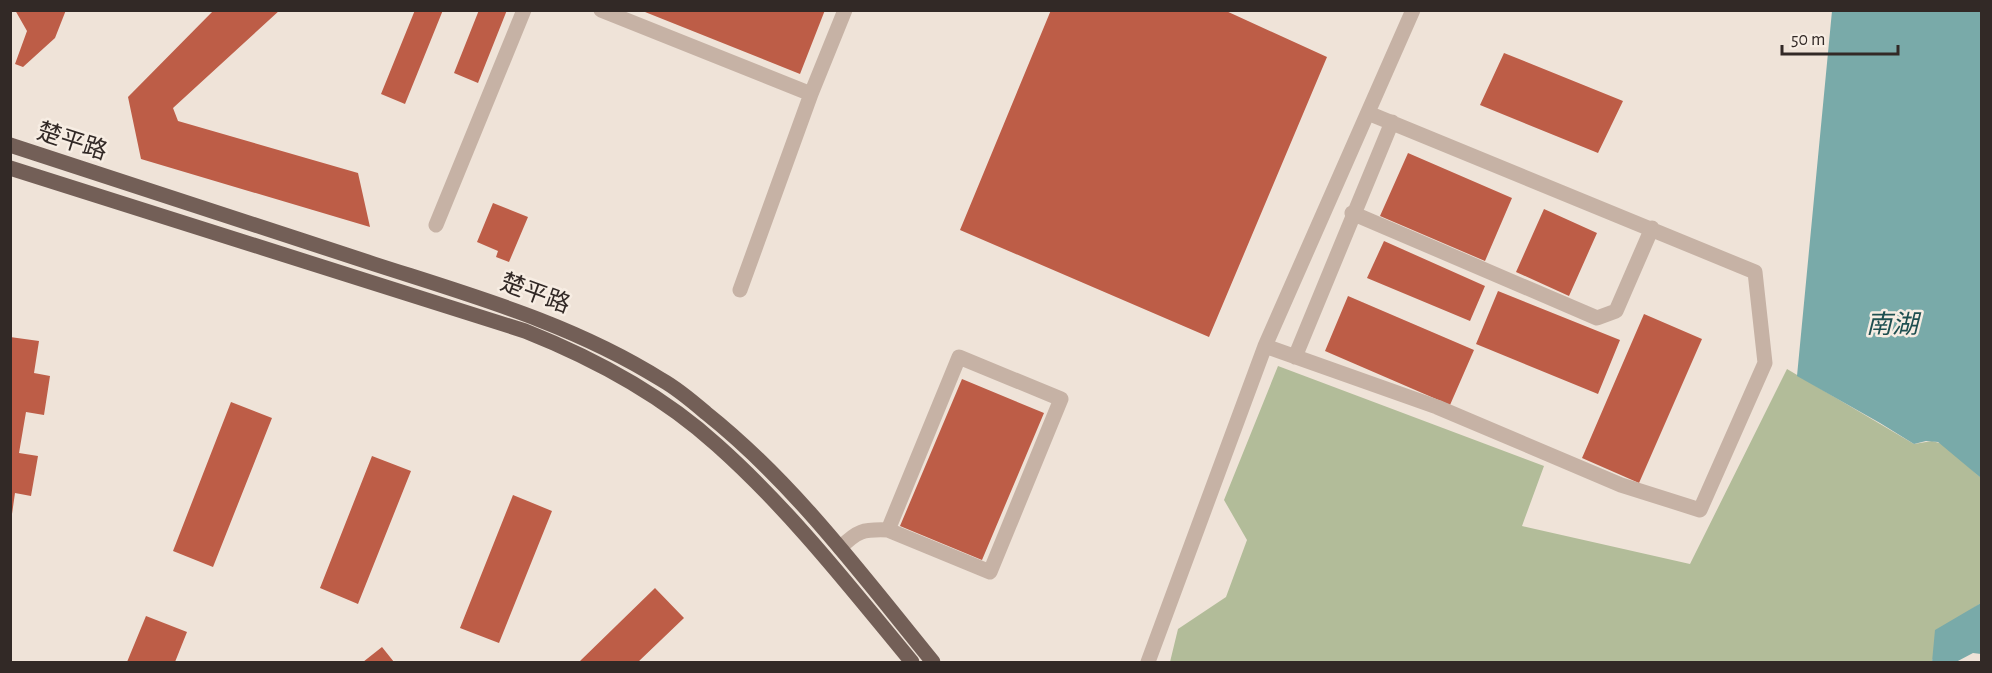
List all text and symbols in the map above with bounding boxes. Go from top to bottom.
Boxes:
scale bar [1782,18,1898,56]
text: 50 m [1791,31,1825,49]
street label: 楚平路 [34,118,111,165]
street label: 楚平路 [497,269,574,318]
water label: 南湖 [1866,311,1922,338]

